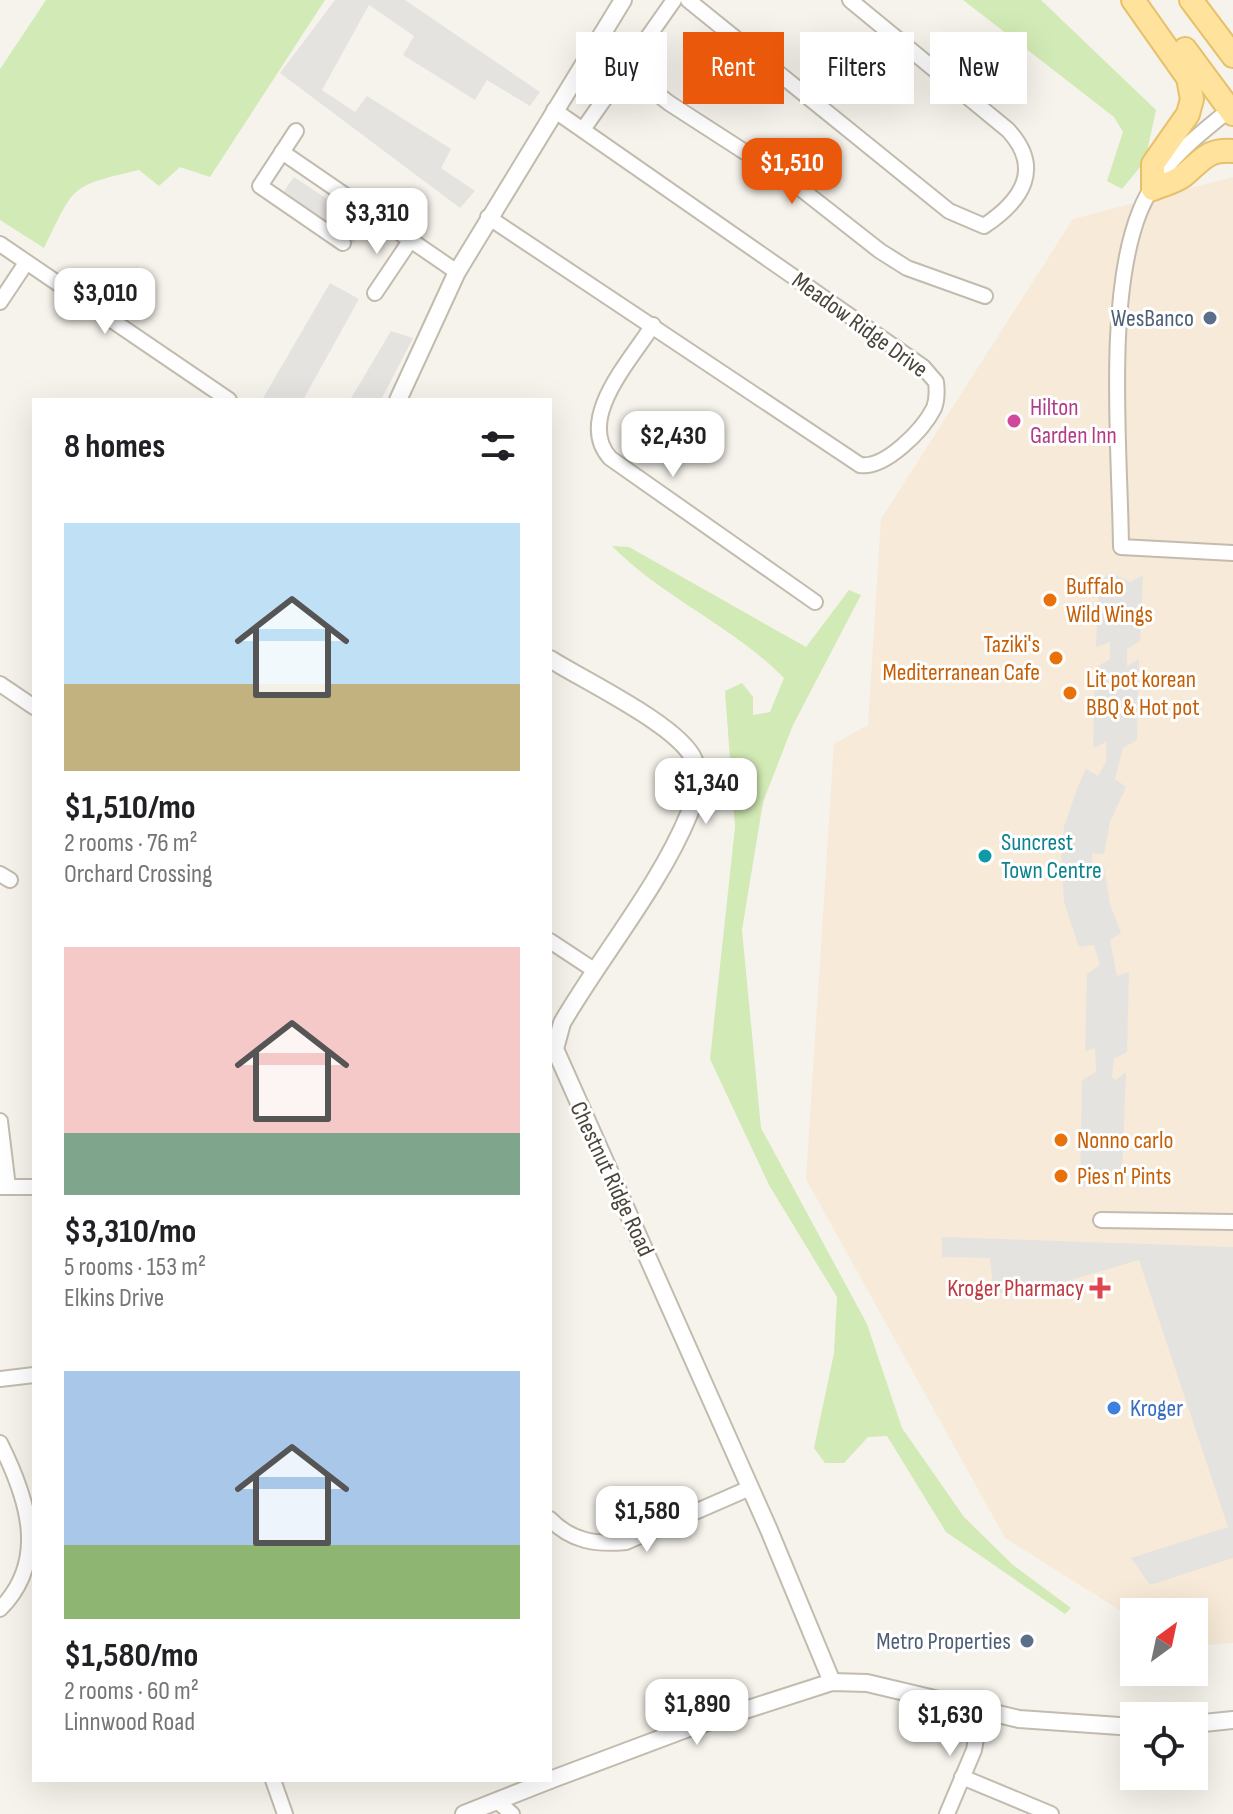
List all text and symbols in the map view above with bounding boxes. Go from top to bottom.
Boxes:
chip: Buy [576,32,667,104]
chip: Rent [683,32,784,104]
chip: Filters [800,32,914,104]
chip: New [930,32,1027,104]
pin: $1,510 [727,138,857,206]
text: $1,510 [760,148,824,179]
pin: $3,310 [312,188,442,256]
text: $3,310 [345,198,409,229]
street label: Meadow Ridge Drive [786,266,934,384]
pin: $3,010 [40,268,170,336]
text: $3,010 [72,278,138,309]
place label: WesBanco [1111,304,1194,333]
marker: WesBanco [1201,309,1219,327]
place label: Hilton Garden Inn [1030,393,1117,450]
pin: $2,430 [608,411,738,479]
marker: Hilton Garden Inn [1005,412,1023,430]
text: $2,430 [639,421,707,452]
icon: filters [476,424,520,468]
text: 8 homes [64,426,165,467]
place label: Buffalo Wild Wings [1066,572,1153,629]
icon: home [220,575,364,719]
marker: Buffalo Wild Wings [1041,591,1059,609]
place label: Taziki's Mediterranean Cafe [882,630,1040,687]
marker: Taziki's Mediterranean Cafe [1047,649,1065,667]
place label: Lit pot korean BBQ & Hot pot [1086,665,1199,722]
marker: Lit pot korean BBQ & Hot pot [1061,684,1079,702]
pin: $1,340 [641,758,771,826]
text: $1,340 [673,768,739,799]
text: $1,510/mo [64,787,196,828]
text: 2 rooms · 76 m² [64,828,198,859]
place label: Suncrest Town Centre [1001,828,1102,885]
marker: Suncrest Town Centre [976,847,994,865]
text: Orchard Crossing [64,859,213,890]
icon: home [220,999,364,1143]
street label: Chestnut Ridge Road [563,1097,661,1261]
place label: Nonno carlo [1077,1126,1173,1155]
marker: Nonno carlo [1052,1131,1070,1149]
place label: Pies n' Pints [1077,1162,1171,1191]
marker: Pies n' Pints [1052,1167,1070,1185]
text: $3,310/mo [64,1211,196,1252]
text: 5 rooms · 153 m² [64,1252,206,1283]
place label: Kroger Pharmacy [947,1274,1084,1303]
marker: Kroger Pharmacy [1091,1279,1109,1297]
text: Elkins Drive [64,1283,164,1314]
place label: Kroger [1130,1394,1183,1423]
marker: Kroger [1105,1399,1123,1417]
icon: home [220,1423,364,1567]
pin: $1,580 [582,1486,712,1554]
text: $1,580 [614,1496,680,1527]
north arrow [1120,1598,1208,1686]
map controls [1120,1598,1208,1790]
place label: Metro Properties [876,1627,1011,1656]
marker: Metro Properties [1018,1632,1036,1650]
text: $1,580/mo [64,1635,198,1676]
text: 2 rooms · 60 m² [64,1676,199,1707]
pin: $1,890 [632,1679,762,1747]
text: $1,890 [663,1689,731,1720]
pin: $1,630 [885,1690,1015,1758]
text: $1,630 [917,1700,983,1731]
button: locate [1120,1702,1208,1790]
text: Linnwood Road [64,1707,195,1738]

